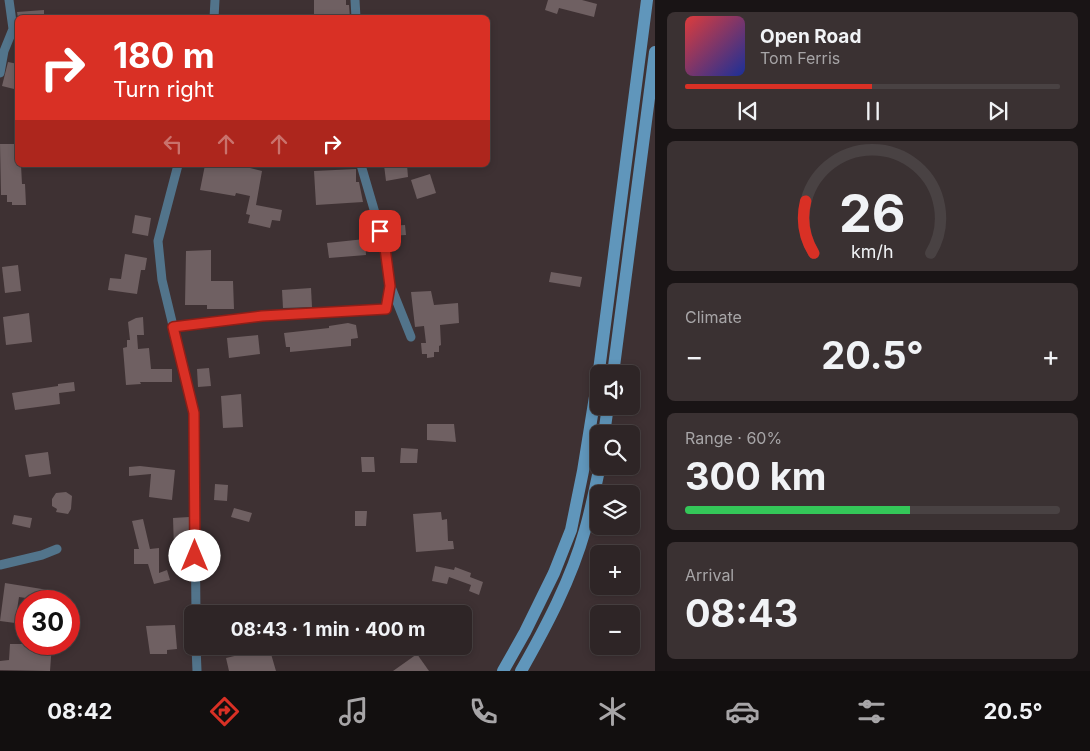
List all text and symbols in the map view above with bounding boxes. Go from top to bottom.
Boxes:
text: Open Road [760,25,861,48]
text: 180 m [113,34,215,76]
icon: right [30,35,95,100]
text: Tom Ferris [760,48,840,68]
text: Turn right [113,76,214,102]
icon: previous [734,97,762,125]
icon: pause [859,97,887,125]
icon: next [984,97,1012,125]
icon: left [159,130,187,158]
icon: ahead [212,130,240,158]
icon: ahead [265,130,293,158]
icon: right [318,130,346,158]
text: 26 [839,182,906,245]
pin [359,210,401,252]
icon: arrive [366,217,394,245]
text: km/h [851,241,894,262]
text: Climate [685,307,742,327]
text: 20.5° [821,332,924,378]
text: − [685,339,704,373]
text: + [1041,339,1060,373]
map controls [590,365,640,655]
button: sound [590,365,640,415]
button: search [590,425,640,475]
text: Range · 60% [685,428,782,448]
text: 300 km [685,453,827,499]
button: layers [590,485,640,535]
position arrow [168,529,220,581]
button: + [590,545,640,595]
text: Arrival [685,565,734,585]
speed limit sign: 30 [15,590,80,655]
text: 08:43 [685,590,798,636]
button: − [590,605,640,655]
text: 08:43 · 1 min · 400 m [231,618,425,641]
icon: directions [207,694,242,729]
icon: music [336,694,371,729]
icon: phone [466,694,501,729]
icon: climate [595,694,630,729]
icon: car [725,694,760,729]
icon: filters [854,694,889,729]
text: 08:42 [47,698,112,724]
text: 20.5° [983,698,1043,724]

